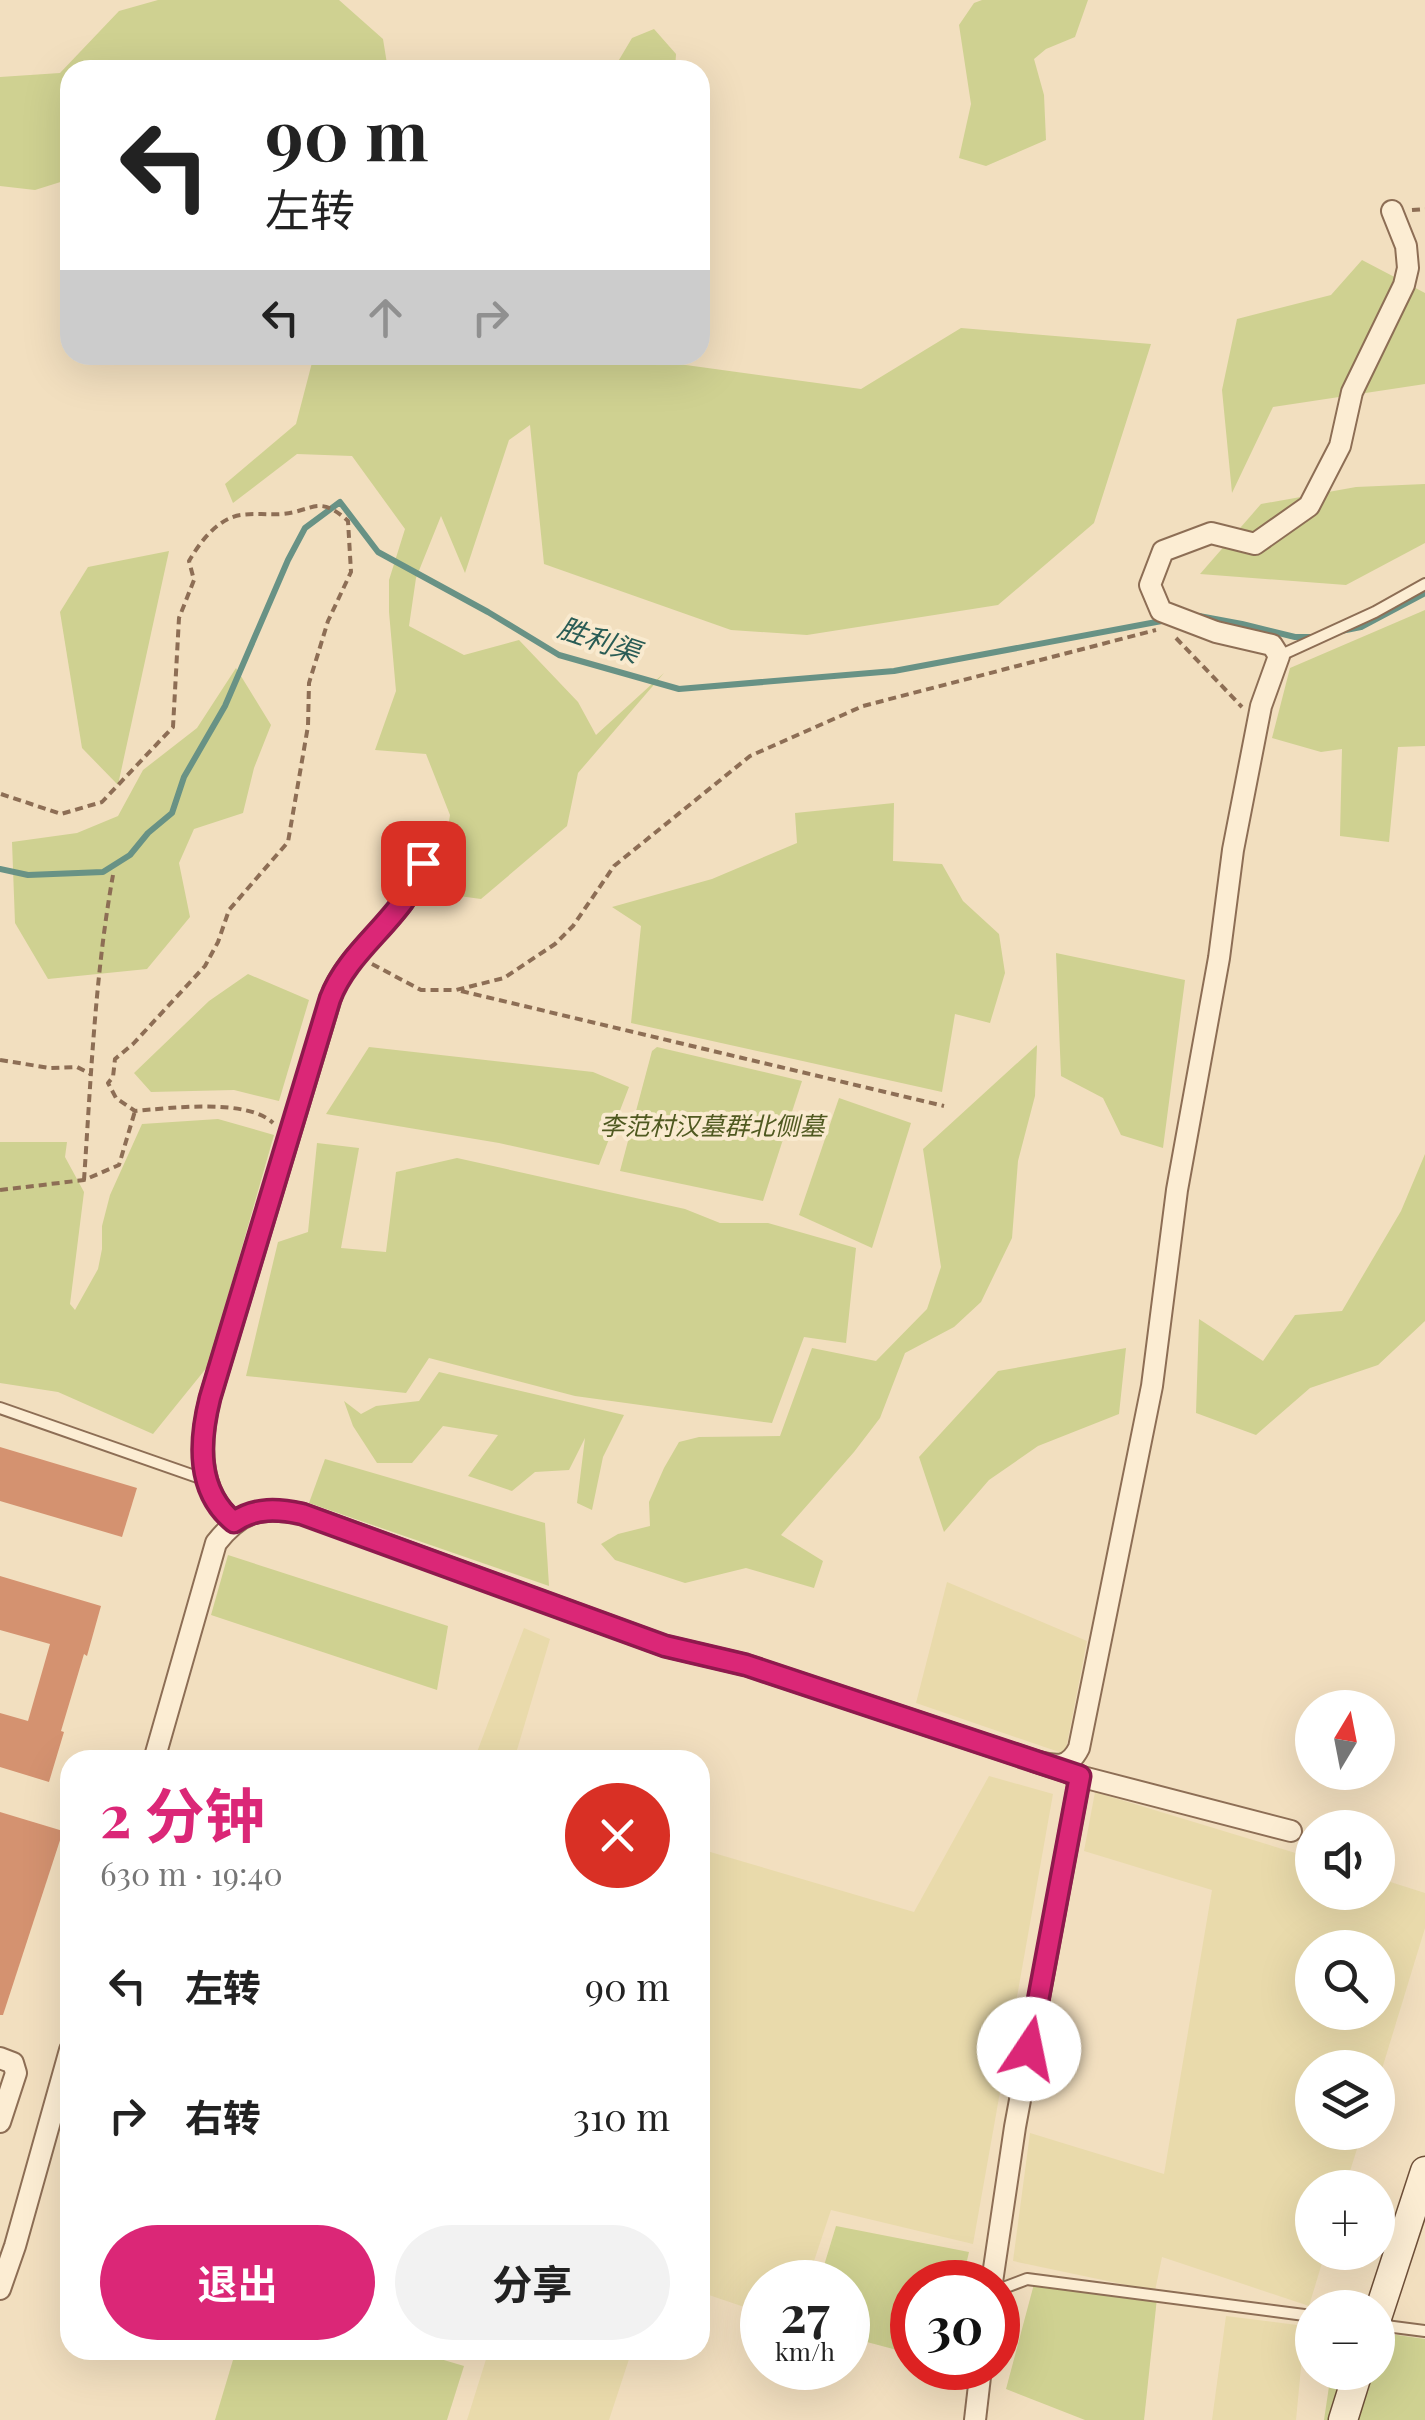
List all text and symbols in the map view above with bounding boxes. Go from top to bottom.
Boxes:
text: 90 m [265,85,429,179]
icon: left [100,100,230,230]
text: 左转 [265,178,355,238]
icon: left [253,290,308,345]
icon: ahead [358,290,413,345]
icon: right [463,290,518,345]
water label: 胜利渠 [554,607,649,671]
pin [381,821,466,906]
icon: arrive [396,836,451,891]
park label: 李范村汉墓群北侧墓 [599,1108,828,1141]
north arrow [1295,1690,1395,1790]
map controls [1295,1690,1395,2390]
text: 2 分钟 [100,1773,265,1853]
button: close [565,1783,670,1888]
button: sound [1295,1810,1395,1910]
text: 630 m · 19:40 [100,1851,283,1894]
button: search [1295,1930,1395,2030]
icon: left [100,1958,155,2013]
text: 90 m [585,1960,670,2011]
text: 左转 [185,1961,261,2012]
position arrow [977,1997,1081,2101]
button: layers [1295,2050,1395,2150]
icon: right [100,2088,155,2143]
text: 310 m [573,2090,670,2141]
text: 右转 [185,2091,261,2142]
button: + [1295,2170,1395,2270]
button: 退出 [100,2225,375,2340]
button: 分享 [395,2225,670,2340]
speed limit sign: 30 [890,2260,1020,2390]
text: 27 [781,2279,829,2346]
button: − [1295,2290,1395,2390]
text: km/h [775,2334,835,2367]

